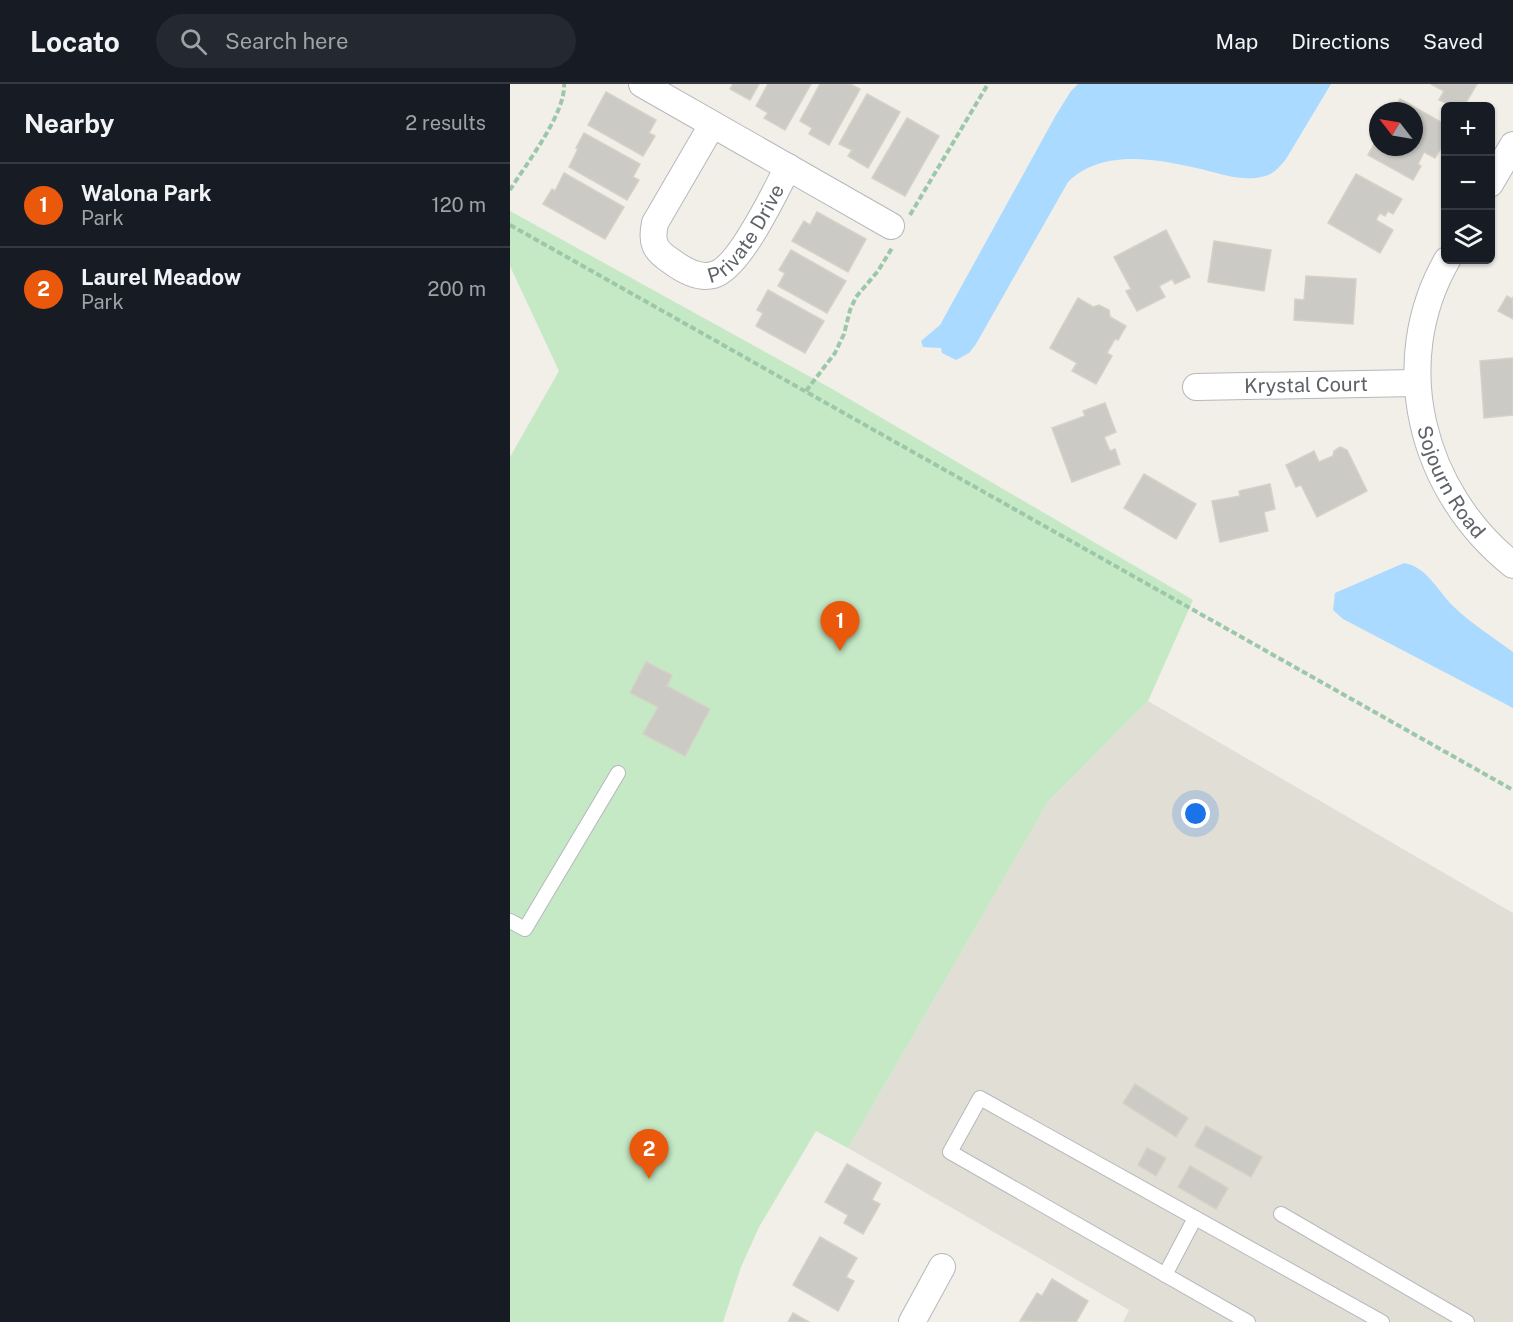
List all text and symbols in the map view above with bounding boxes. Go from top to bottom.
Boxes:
search box [156,14,576,68]
text: Locato [30,25,120,58]
icon: search [177,25,210,58]
text: Search here [225,28,348,54]
text: Map [1216,29,1258,54]
text: Directions [1291,29,1390,54]
text: Saved [1423,29,1483,54]
north arrow [1369,102,1423,156]
map controls [1441,102,1495,264]
button: + [1441,102,1495,156]
text: Nearby [24,108,114,139]
text: 2 results [405,111,486,135]
button: − [1441,156,1495,210]
text: Walona Park [81,180,212,206]
street label: Private Drive [705,180,789,288]
text: 1 [39,193,48,217]
text: 120 m [432,193,486,217]
text: Park [81,206,124,230]
button: layers [1441,210,1495,264]
text: Laurel Meadow [81,264,241,290]
text: 2 [37,277,50,301]
text: 200 m [428,277,486,301]
text: Park [81,290,124,314]
street label: Krystal Court [1244,372,1368,398]
street label: Sojourn Road [1412,423,1490,543]
pin: 1 [820,602,860,651]
your location [1181,799,1210,828]
pin: 2 [630,1130,668,1179]

